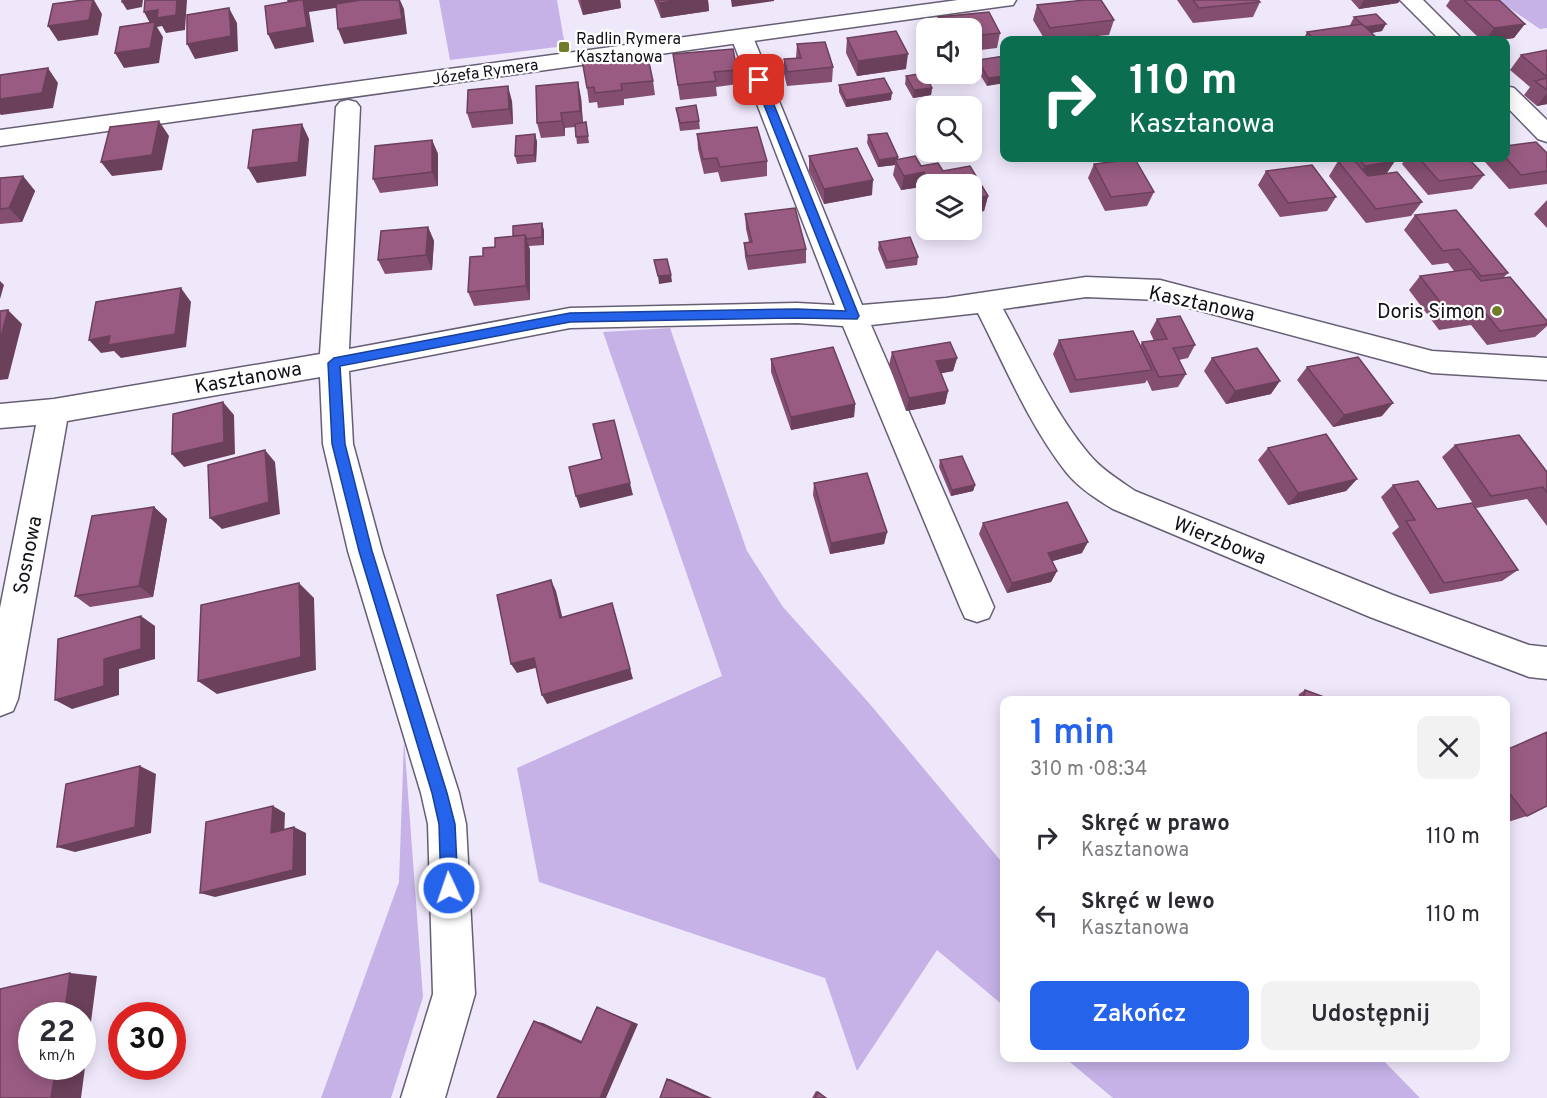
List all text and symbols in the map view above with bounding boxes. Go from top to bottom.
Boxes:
map controls [916,18,982,240]
button: sound [916,18,982,84]
place label: Radlin Rymera Kasztanowa [576,30,681,68]
marker: Radlin Rymera Kasztanowa [557,40,571,54]
pin [733,54,784,105]
street label: Józefa Rymera [431,56,540,90]
text: 110 m [1129,56,1238,109]
icon: right [1030,60,1108,138]
icon: arrive [742,63,775,96]
button: search [916,96,982,162]
text: Kasztanowa [1129,108,1275,142]
button: layers [916,174,982,240]
street label: Kasztanowa [1146,281,1257,329]
place label: Doris Simon [1377,300,1485,326]
marker: Doris Simon [1490,304,1504,318]
street label: Kasztanowa [193,357,304,401]
street label: Wierzbowa [1169,512,1269,572]
street label: Sosnowa [9,514,49,597]
text: 1 min [1030,711,1115,757]
button: close [1417,716,1480,779]
text: 310 m · 08:34 [1030,757,1147,783]
text: Skręć w prawo [1081,811,1230,838]
icon: right [1030,821,1063,854]
text: 110 m [1426,824,1480,851]
text: Kasztanowa [1081,838,1189,864]
position arrow [417,856,481,920]
text: Skręć w lewo [1081,889,1215,916]
icon: left [1030,899,1063,932]
text: 110 m [1426,902,1480,929]
text: Kasztanowa [1081,916,1189,942]
button: Zakończ [1030,981,1249,1050]
button: Udostępnij [1261,981,1480,1050]
speed limit sign: 30 [108,1002,186,1080]
text: 22 [39,1015,75,1052]
text: km/h [39,1047,75,1066]

